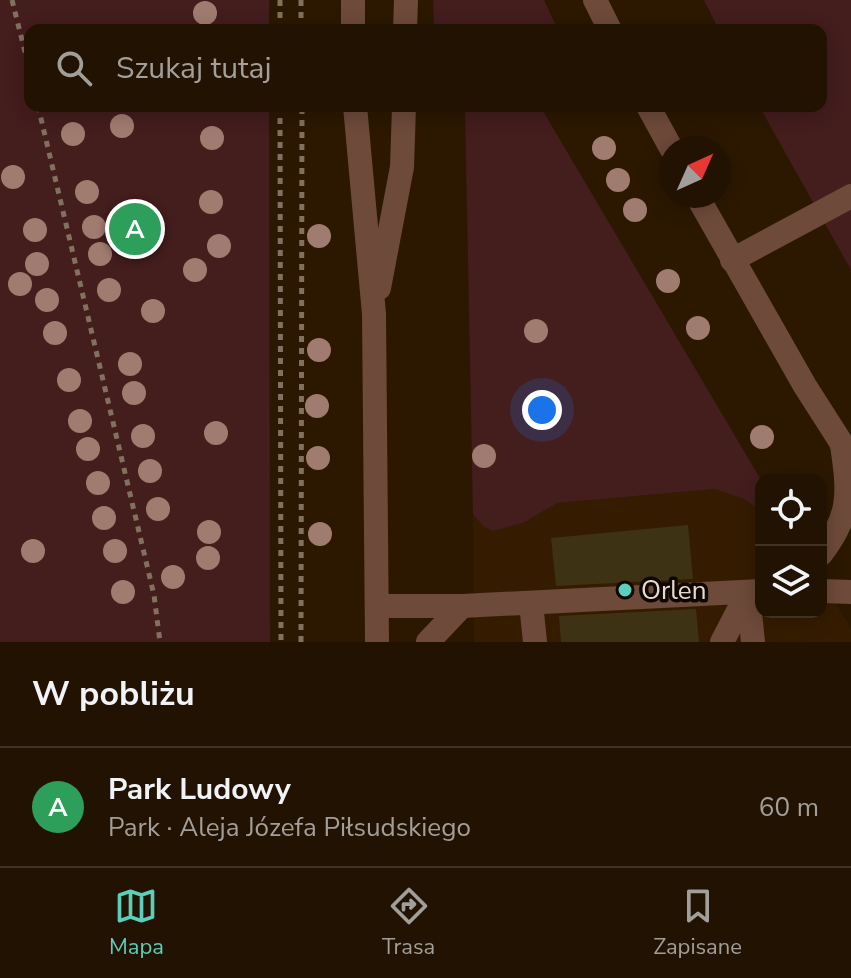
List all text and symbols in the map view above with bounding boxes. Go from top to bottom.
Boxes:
search box [24,24,827,112]
icon: search [52,46,96,90]
text: Szukaj tutaj [116,48,272,89]
north arrow [659,136,731,208]
pin: A [109,199,161,259]
your location [522,390,562,430]
map controls [755,474,827,618]
button: locate [755,474,827,546]
button: layers [755,546,827,618]
place label: Orlen [641,573,706,608]
marker: Orlen [616,581,634,599]
text: W pobliżu [32,671,195,717]
text: Park Ludowy [108,769,291,810]
text: A [48,790,68,825]
text: 60 m [759,790,819,825]
text: Park · Aleja Józefa Piłsudskiego [108,810,471,845]
tab: Mapa [109,884,164,962]
tab: Trasa [382,884,435,962]
tab: Zapisane [653,884,742,962]

